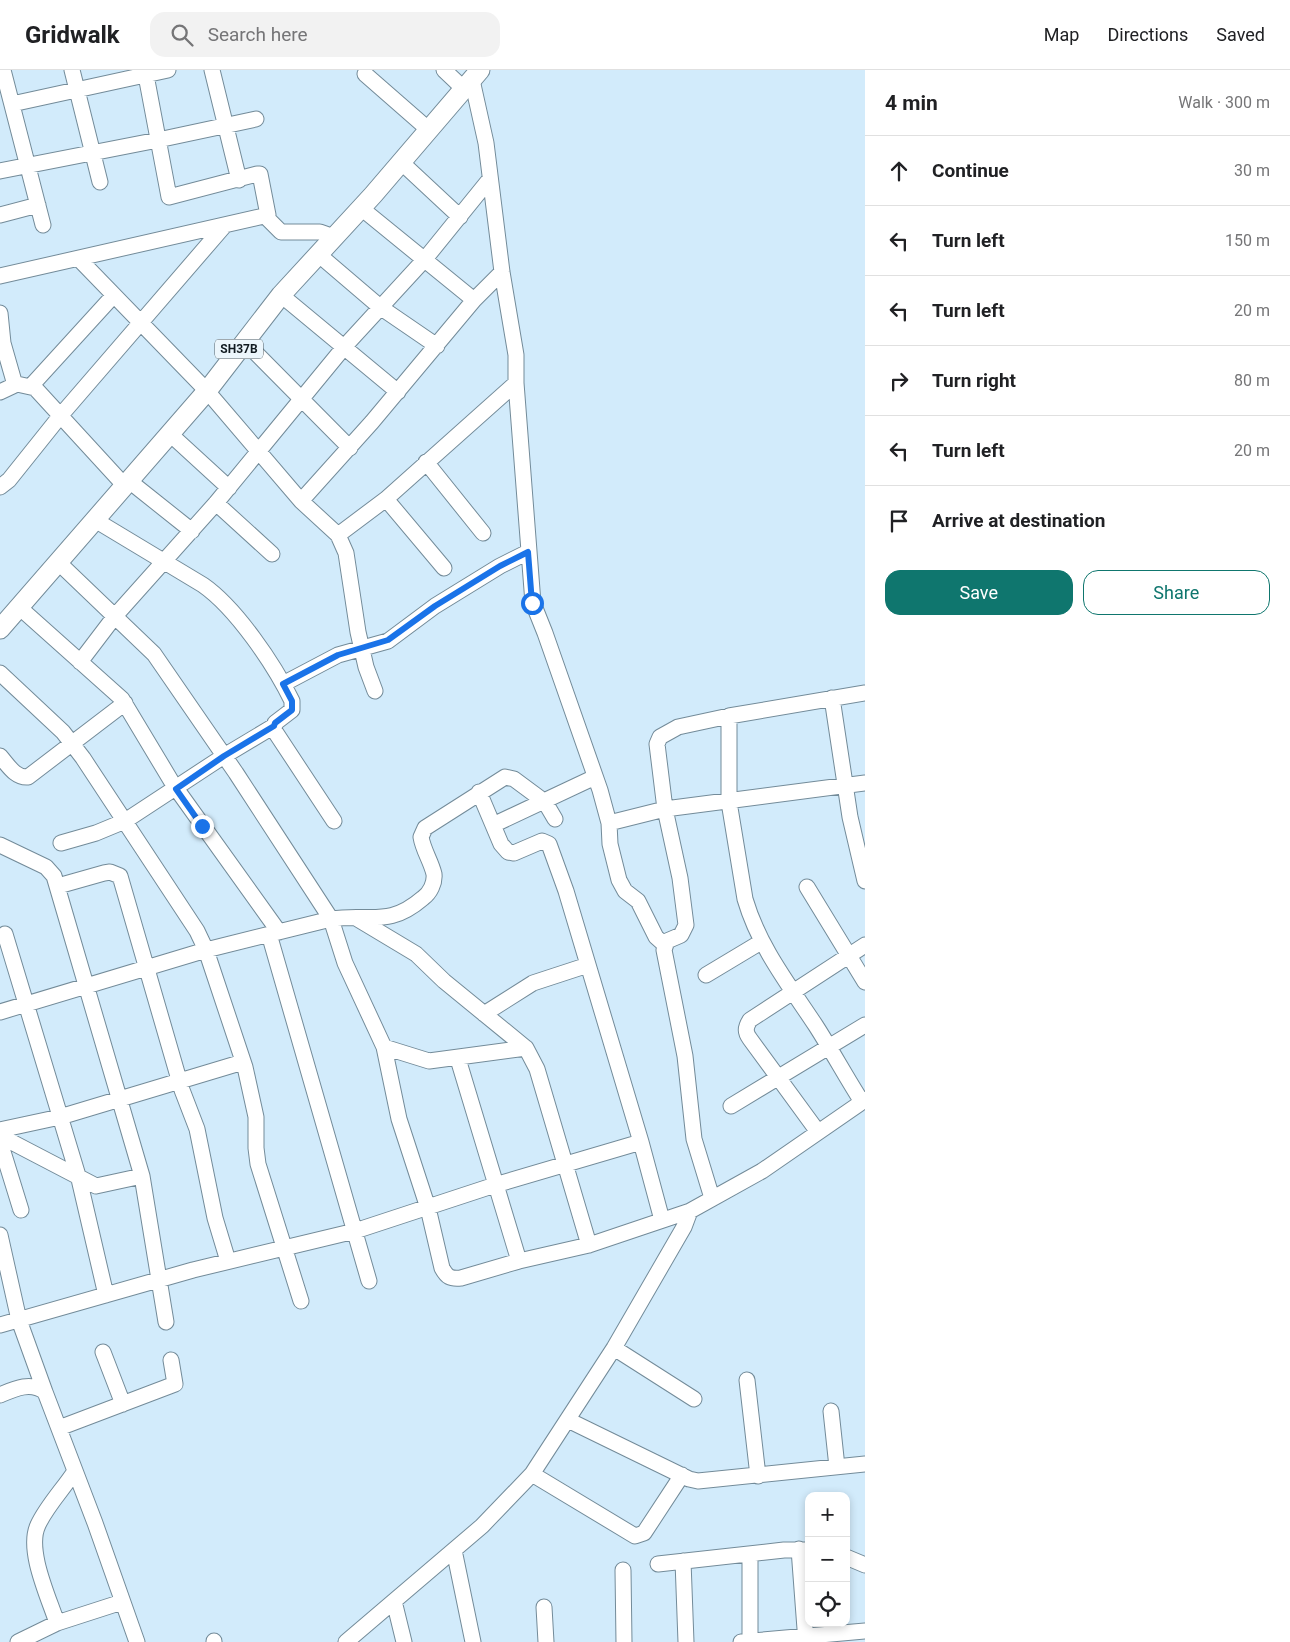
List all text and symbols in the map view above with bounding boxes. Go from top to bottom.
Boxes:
search box [150,12,500,57]
text: Gridwalk [25,21,120,49]
icon: search [168,21,196,49]
text: Search here [208,23,308,46]
text: Map [1044,24,1079,45]
text: Directions [1107,24,1188,45]
text: Saved [1216,24,1265,45]
text: 4 min [885,91,938,115]
text: Walk · 300 m [1178,93,1270,112]
icon: ahead [885,157,913,185]
text: Continue [932,159,1009,182]
text: 30 m [1234,161,1270,180]
icon: left [885,227,913,255]
text: Turn left [932,229,1005,252]
text: 150 m [1225,231,1270,250]
icon: left [885,297,913,325]
text: Turn left [932,299,1005,322]
text: 20 m [1234,301,1270,320]
road number: SH37B [215,340,263,358]
icon: right [885,367,913,395]
text: Turn right [932,369,1016,392]
text: 80 m [1234,371,1270,390]
icon: left [885,437,913,465]
text: Turn left [932,439,1005,462]
text: 20 m [1234,441,1270,460]
icon: arrive [885,507,913,535]
text: Arrive at destination [932,509,1105,532]
button: Save [885,570,1073,615]
button: Share [1083,570,1270,615]
route start [521,592,544,615]
route end [191,815,214,838]
map controls [805,1492,850,1627]
button: + [805,1492,850,1537]
button: − [805,1537,850,1582]
button: locate [805,1582,850,1627]

